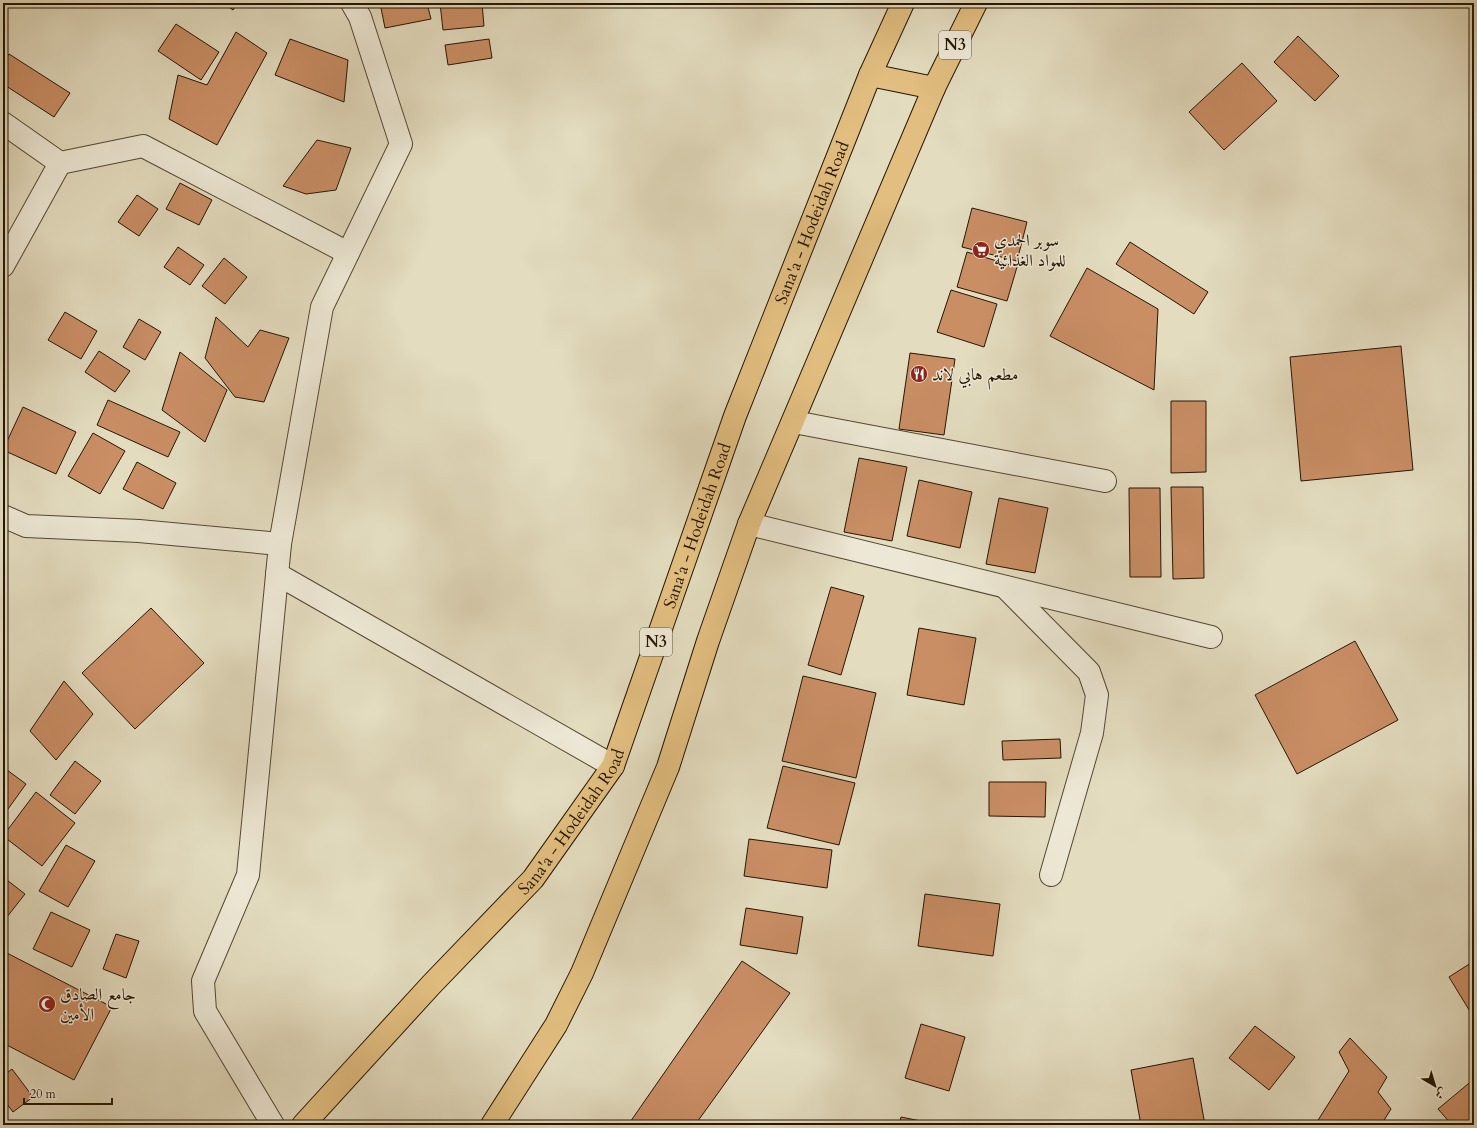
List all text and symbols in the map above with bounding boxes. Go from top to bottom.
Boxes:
road number: N3 [939,31,971,59]
street label: Sana'a - Hodeidah Road [769,138,854,307]
place label: سوبر الحمدي للمواد الغذائية [994,229,1066,272]
supermarket icon: سوبر الحمدي للمواد الغذائية [971,240,991,260]
place label: مطعم هابي لاند [932,363,1018,390]
restaurant icon: مطعم هابي لاند [909,364,929,384]
street label: Sana'a - Hodeidah Road [657,440,736,611]
road number: N3 [640,628,672,656]
street label: Sana'a - Hodeidah Road [512,746,630,900]
place label: جامع الصادق الأمين [60,983,136,1026]
mosque icon: جامع الصادق الأمين [37,994,57,1014]
north arrow [1415,1066,1455,1106]
scale bar [24,1080,112,1106]
text: ش [1432,1084,1450,1103]
text: 20 m [30,1086,57,1102]

